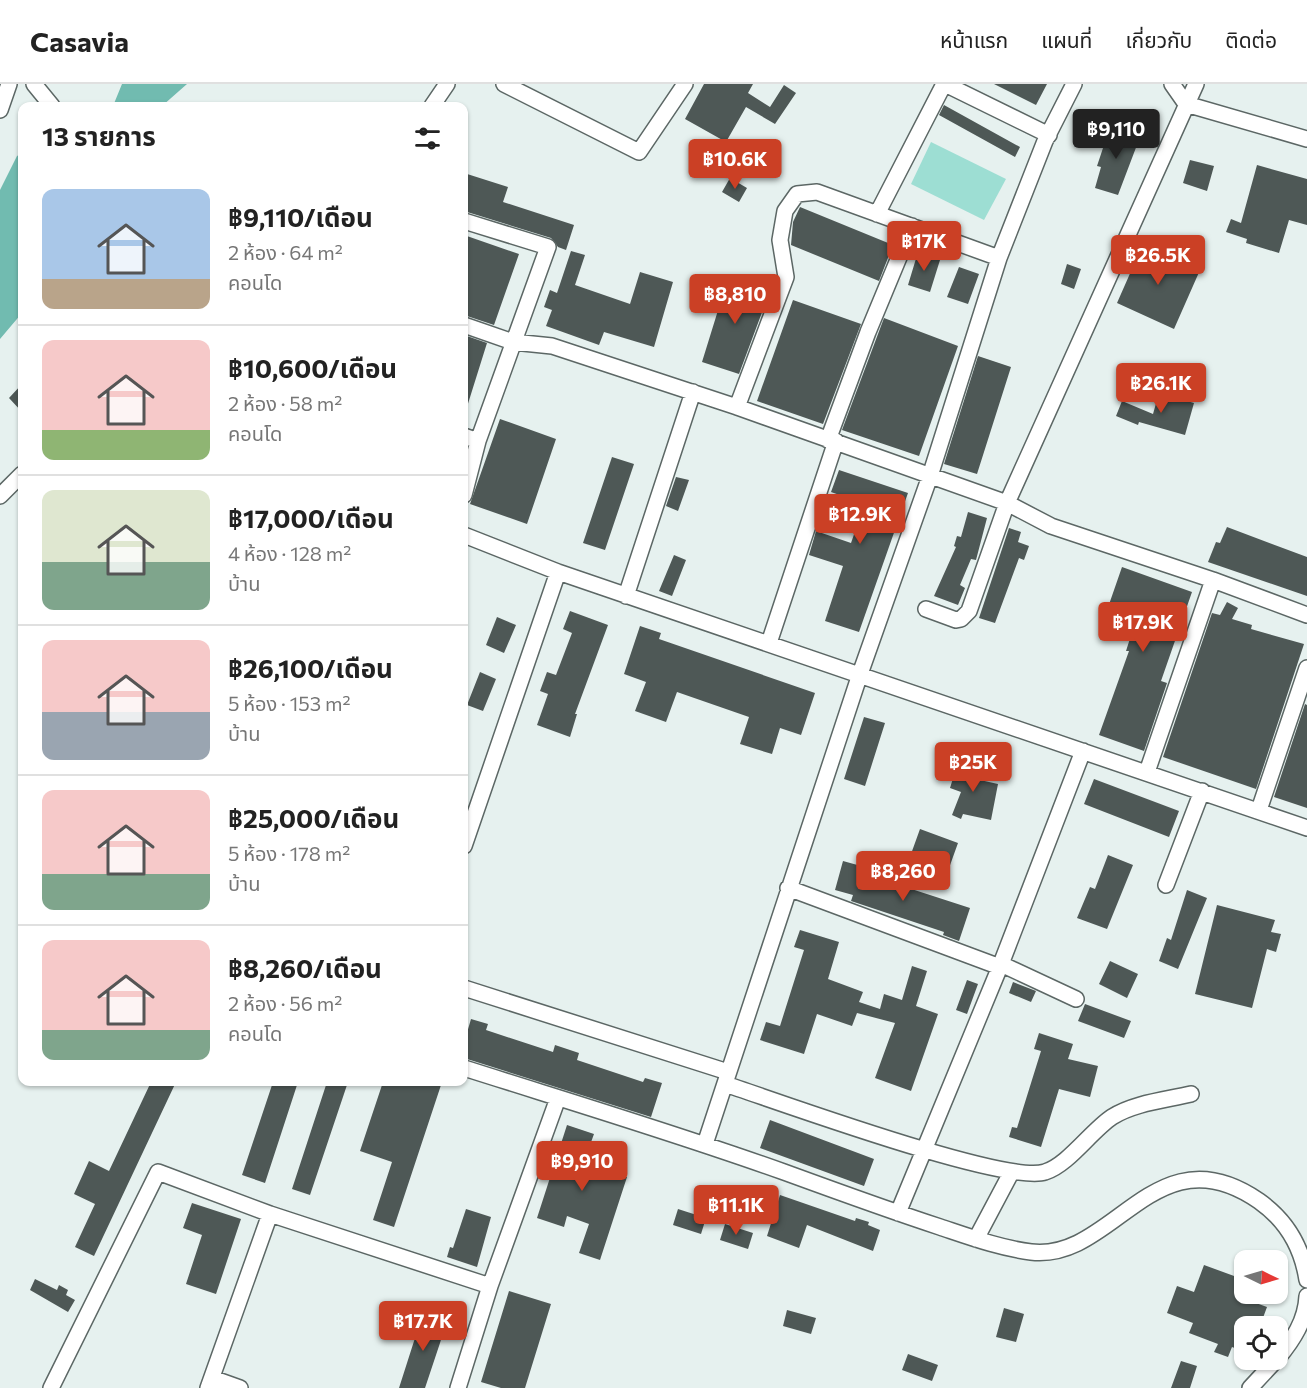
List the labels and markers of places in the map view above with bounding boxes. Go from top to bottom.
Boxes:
pin: ฿9,110 [1067,109,1165,160]
pin: ฿10.6K [686,139,784,190]
pin: ฿17K [888,221,960,272]
pin: ฿26.5K [1109,235,1207,286]
pin: ฿8,810 [686,274,784,325]
pin: ฿26.1K [1112,363,1210,414]
pin: ฿12.9K [811,494,909,545]
pin: ฿17.9K [1094,602,1192,653]
pin: ฿25K [937,742,1009,793]
pin: ฿8,260 [854,851,952,902]
pin: ฿9,910 [533,1141,631,1192]
pin: ฿11.1K [687,1185,785,1236]
pin: ฿17.7K [374,1301,472,1352]

